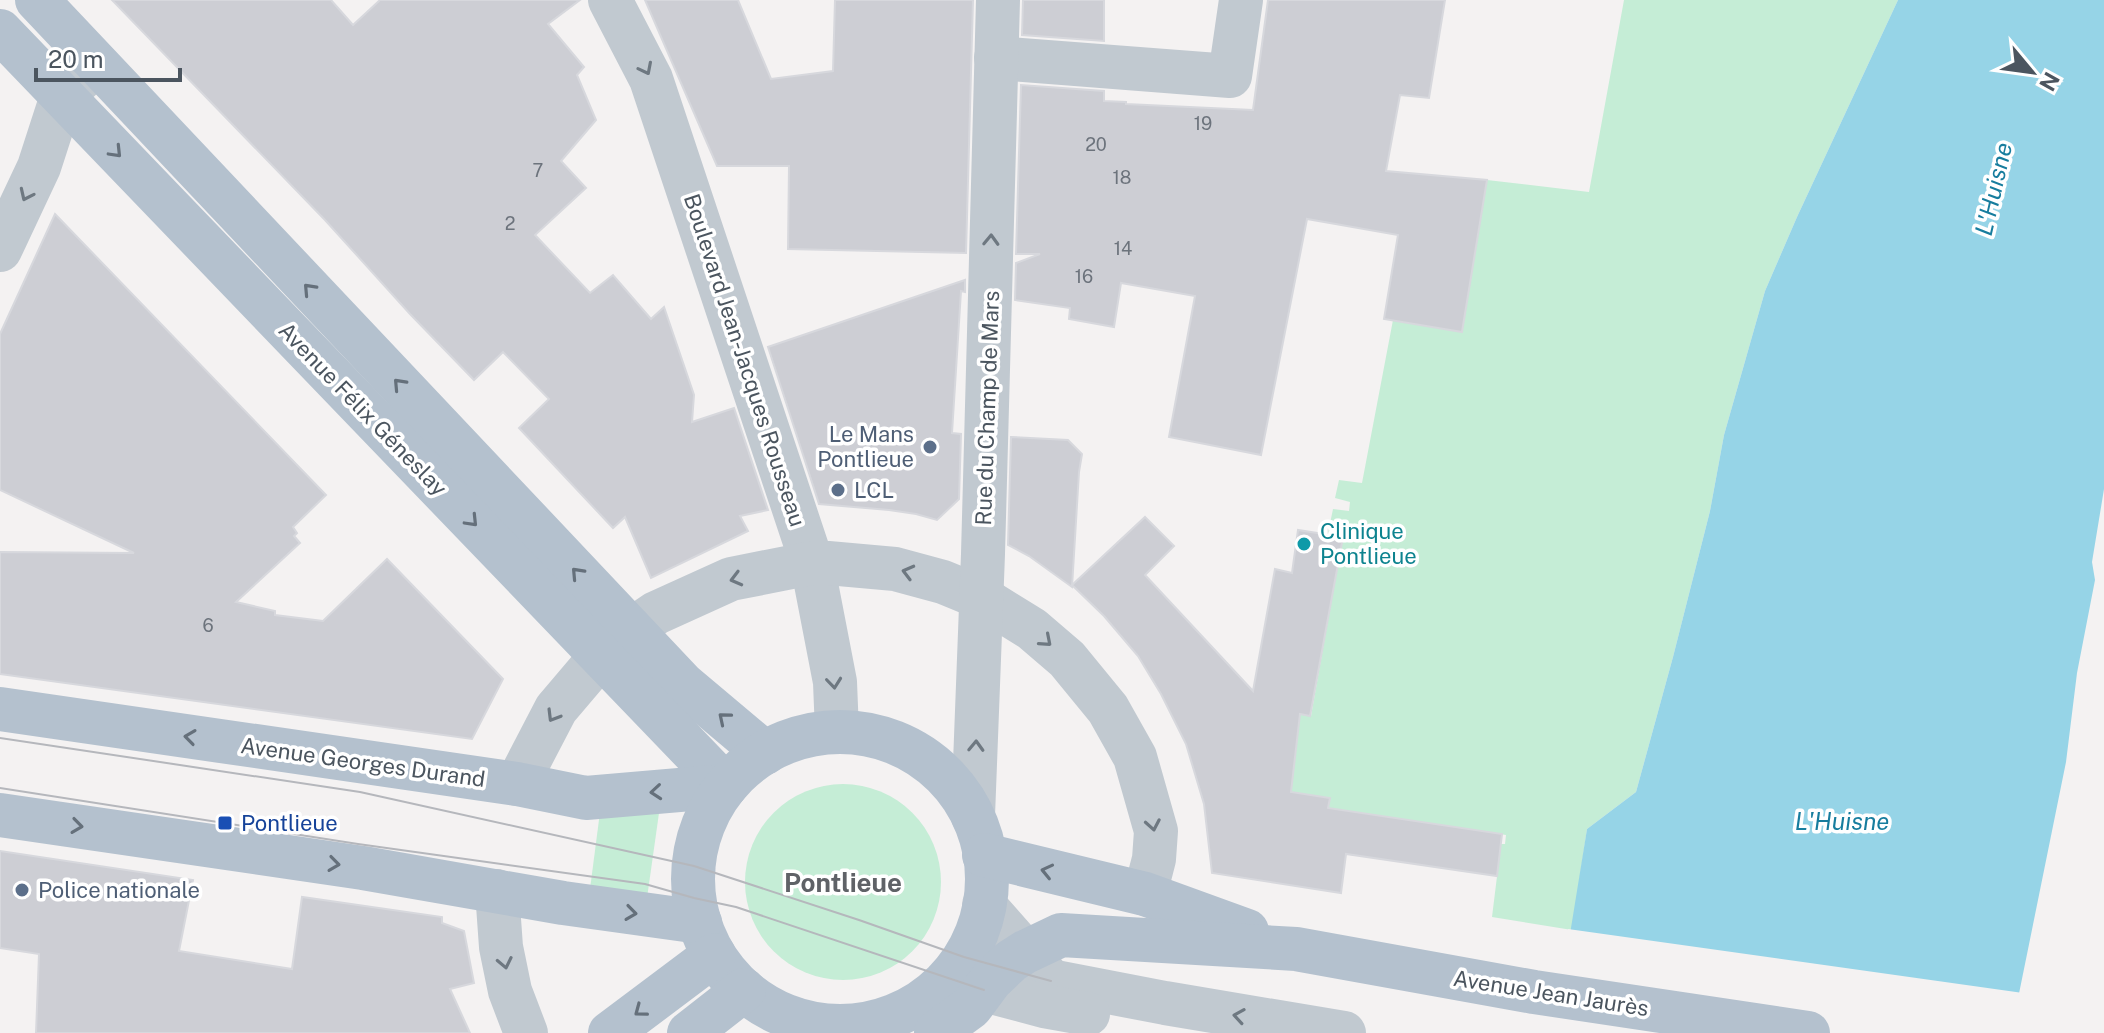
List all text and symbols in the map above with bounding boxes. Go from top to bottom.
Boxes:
scale bar [36,32,180,82]
north arrow [1992,32,2072,112]
text: 20 m [48,45,104,73]
one-way arrow [636,61,651,76]
text: N [2034,68,2065,96]
house number: 19 [1194,113,1212,134]
house number: 20 [1085,134,1107,155]
water label: L'Huisne [1969,140,2017,238]
one-way arrow [107,143,122,157]
house number: 7 [533,160,543,181]
house number: 18 [1113,167,1131,188]
one-way arrow [19,187,35,202]
street label: Boulevard Jean-Jacques Rousseau [679,190,811,530]
house number: 2 [505,213,515,234]
one-way arrow [983,233,1000,246]
house number: 14 [1114,238,1132,259]
house number: 16 [1075,266,1093,287]
one-way arrow [305,284,319,299]
street label: Rue du Champ de Mars [970,290,1004,526]
street label: Avenue Félix Géneslay [274,317,453,501]
one-way arrow [393,379,408,393]
place label: Le Mans Pontlieue [817,421,914,472]
marker: Le Mans Pontlieue [921,438,939,456]
place label: LCL [854,477,894,503]
marker: LCL [829,481,847,499]
one-way arrow [462,512,477,526]
place label: Clinique Pontlieue [1320,518,1417,569]
marker: Clinique Pontlieue [1295,535,1313,553]
one-way arrow [902,565,916,582]
one-way arrow [572,568,587,582]
one-way arrow [730,570,743,586]
house number: 6 [202,615,214,636]
one-way arrow [1037,632,1052,646]
one-way arrow [826,677,843,690]
one-way arrow [547,707,563,722]
one-way arrow [719,713,733,728]
one-way arrow [184,729,197,746]
street label: Avenue Georges Durand [239,732,487,792]
one-way arrow [967,739,984,752]
one-way arrow [649,783,662,800]
water label: L'Huisne [1795,807,1889,835]
place label: Pontlieue [241,810,338,836]
marker: Pontlieue [216,814,234,832]
one-way arrow [70,817,84,834]
one-way arrow [1144,818,1161,831]
one-way arrow [328,855,341,872]
one-way arrow [1041,863,1055,880]
district label: Pontlieue [784,867,902,898]
place label: Police nationale [38,877,200,903]
marker: Police nationale [13,881,31,899]
one-way arrow [624,904,638,921]
one-way arrow [495,957,512,970]
street label: Avenue Jean Jaurès [1451,965,1651,1021]
one-way arrow [634,1001,649,1015]
one-way arrow [1232,1008,1246,1025]

